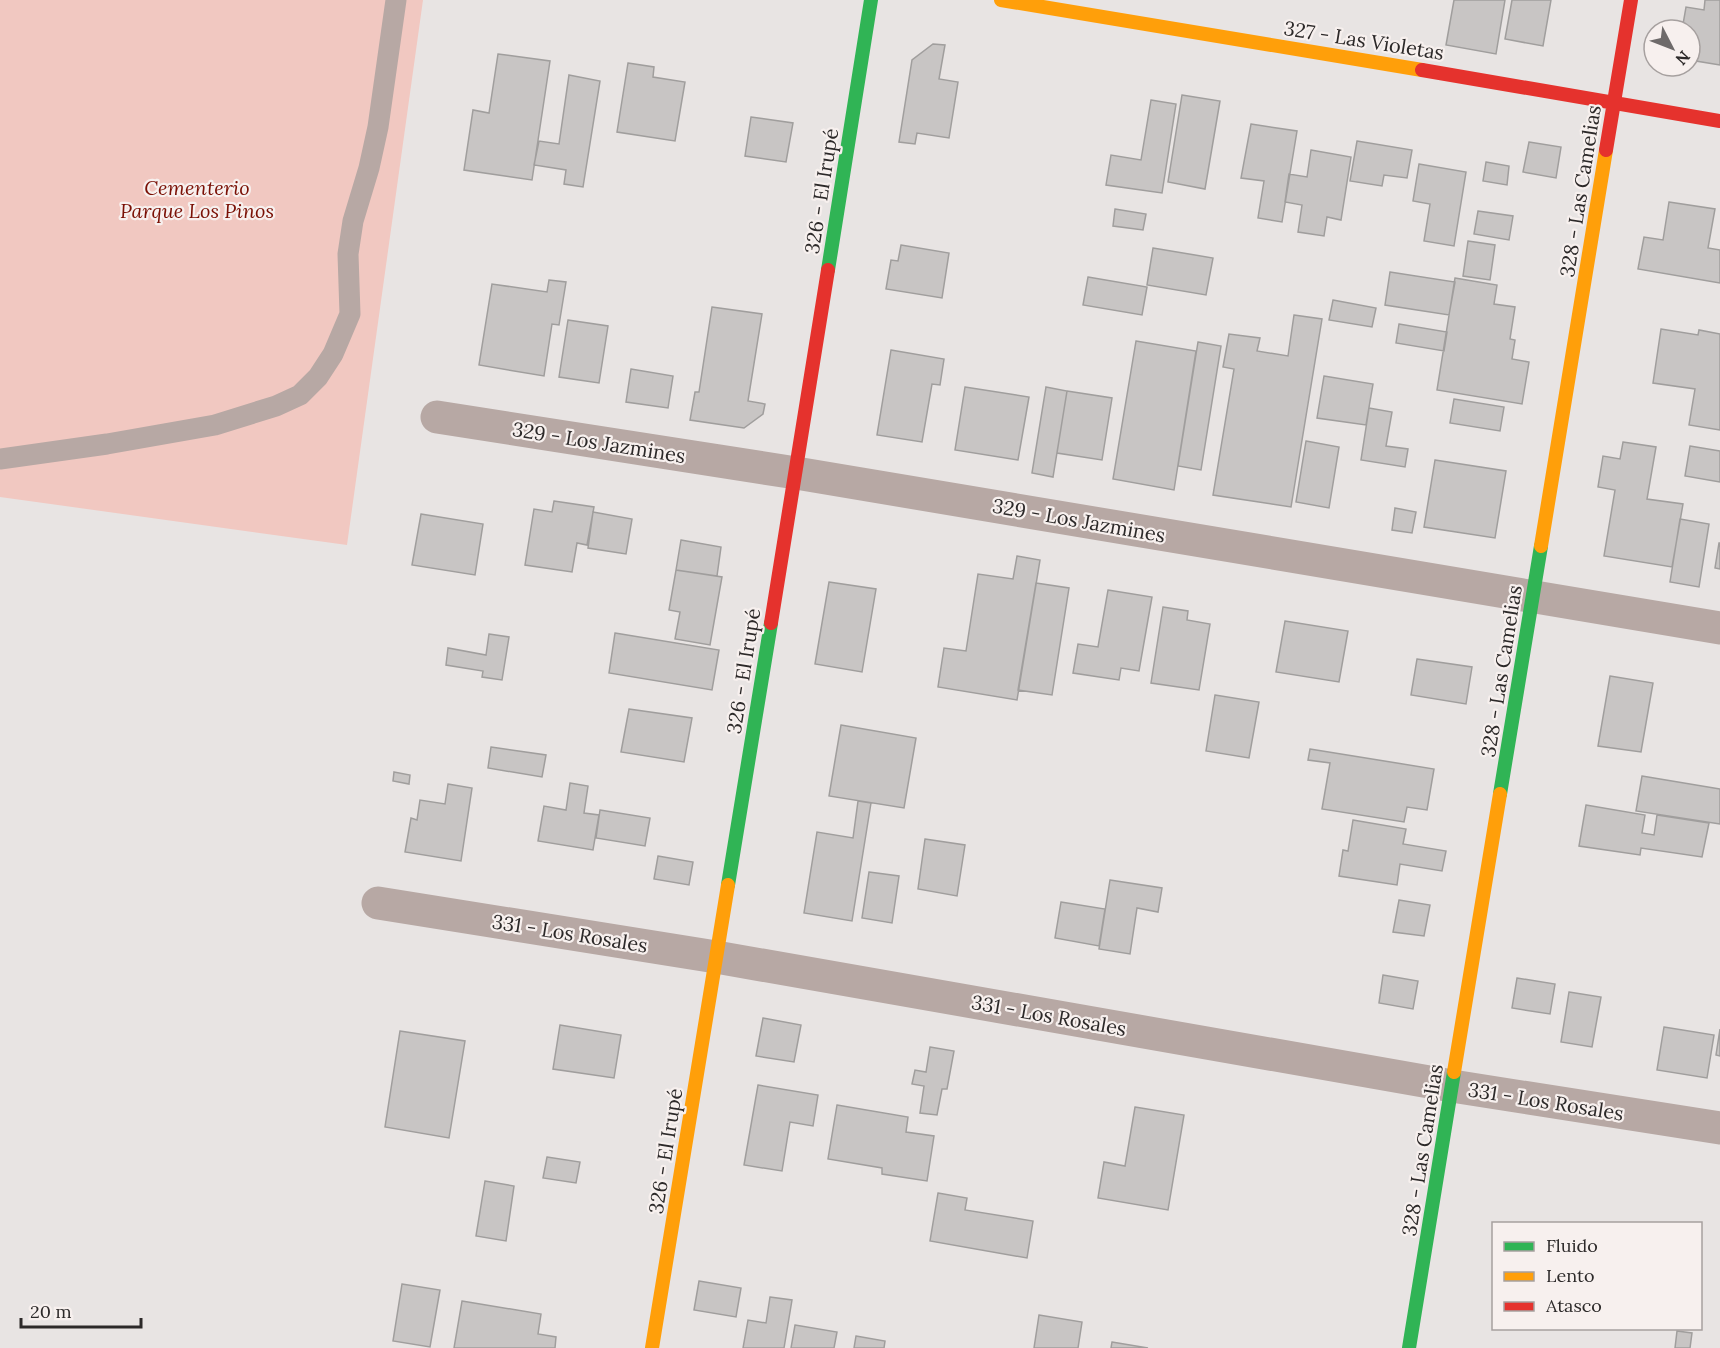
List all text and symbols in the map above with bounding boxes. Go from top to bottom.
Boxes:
street label: 327 - Las Violetas [1282,15,1446,65]
north arrow [1642,18,1702,78]
text: N [1672,47,1695,69]
street label: 328 - Las Camelias [1554,103,1606,279]
street label: 326 - El Irupé [799,126,843,256]
park label: Cementerio Parque Los Pinos [120,175,274,223]
street label: 329 - Los Jazmines [511,416,687,468]
street label: 329 - Los Jazmines [991,493,1167,547]
street label: 328 - Las Camelias [1475,583,1527,759]
street label: 326 - El Irupé [721,606,765,736]
street label: 331 - Los Rosales [491,908,649,958]
street label: 331 - Los Rosales [970,989,1128,1041]
street label: 328 - Las Camelias [1396,1062,1448,1238]
street label: 331 - Los Rosales [1467,1076,1625,1126]
street label: 326 - El Irupé [643,1086,687,1216]
legend [1492,1222,1702,1330]
text: Fluido [1546,1234,1598,1257]
text: Lento [1546,1264,1594,1287]
scale bar [21,1291,141,1329]
text: Atasco [1545,1294,1602,1317]
text: 20 m [30,1300,72,1323]

